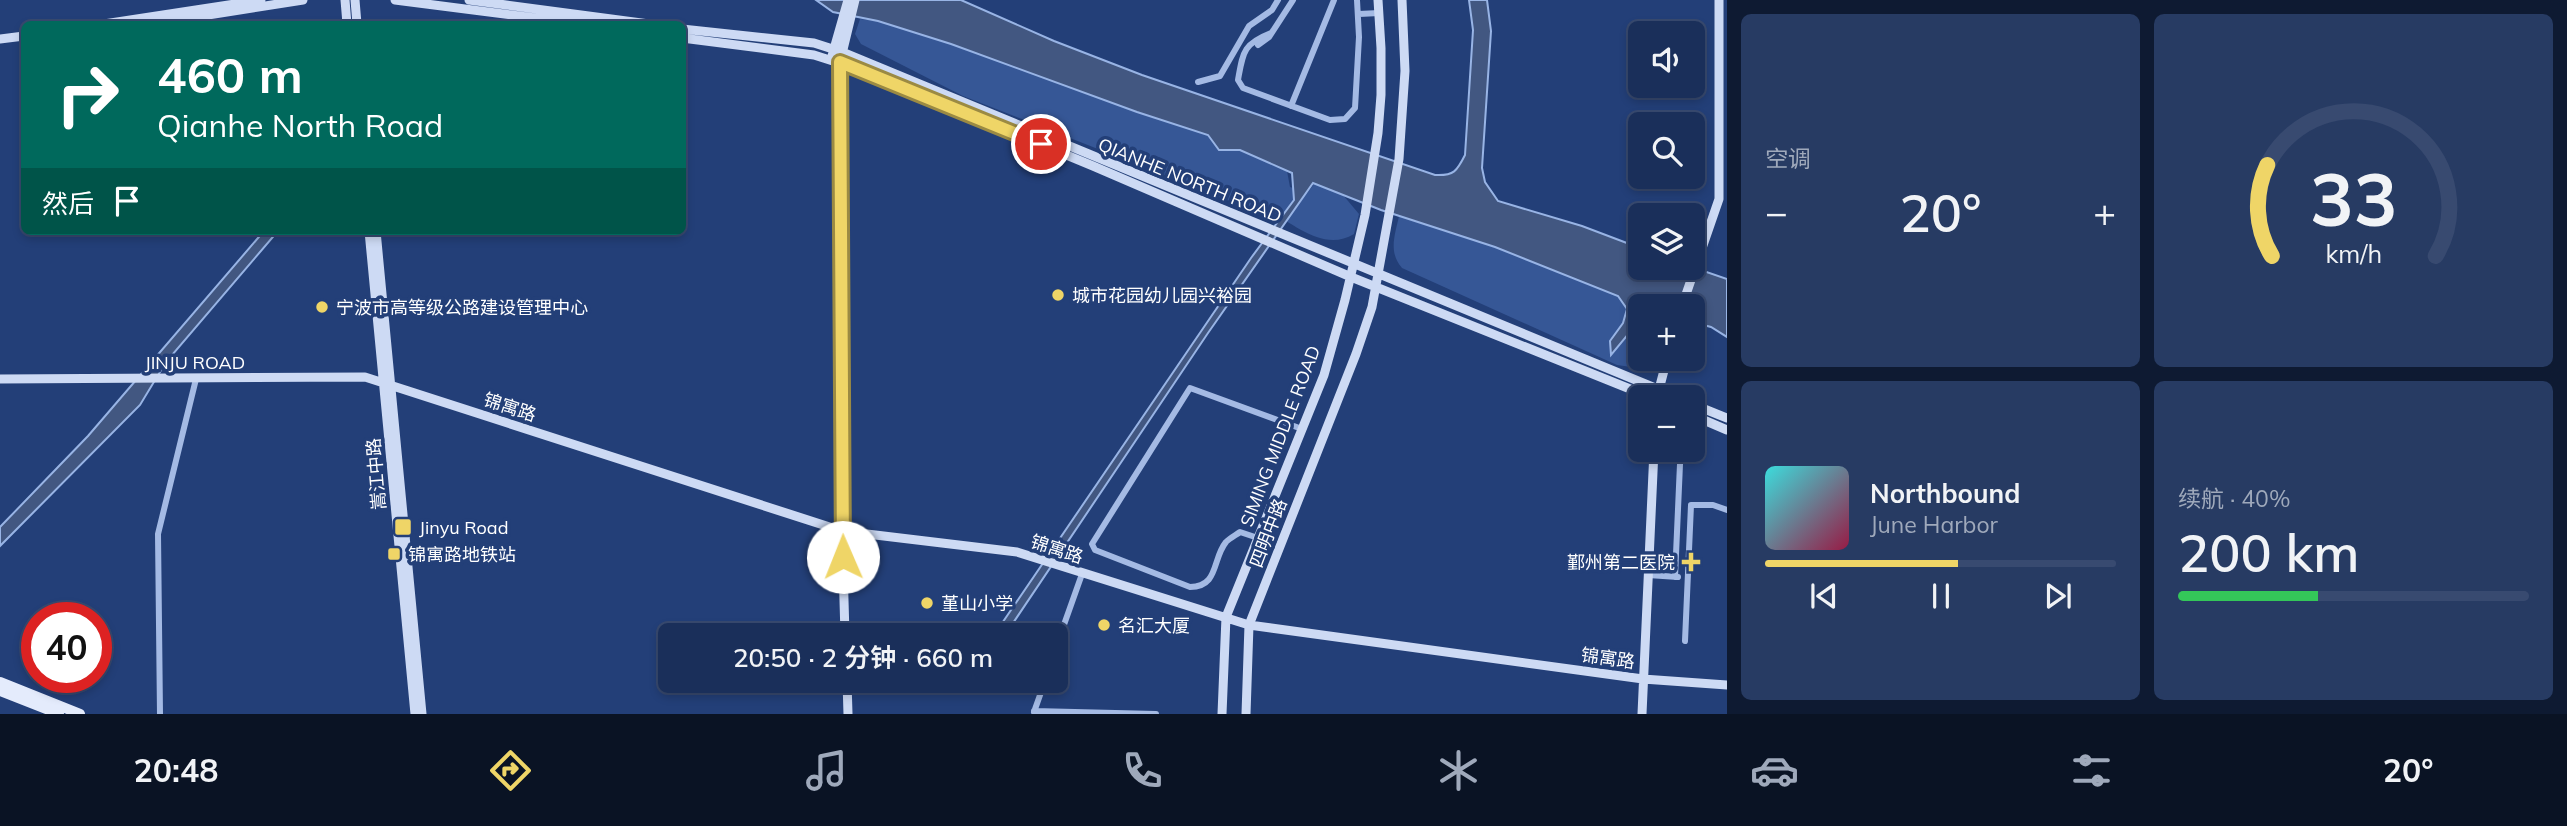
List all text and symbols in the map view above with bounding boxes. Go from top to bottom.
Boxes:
map controls [1628,21,1705,462]
button: sound [1628,21,1705,98]
text: 460 m [157,44,303,105]
icon: right [42,49,133,140]
text: Qianhe North Road [157,105,443,145]
button: search [1628,112,1705,189]
pin [1011,114,1071,174]
icon: arrive [1022,125,1060,163]
street label: QIANHE NORTH ROAD [1095,133,1285,227]
text: 空调 [1765,144,1811,173]
text: 33 [2310,154,2397,245]
text: 20° [1900,180,1981,245]
icon: arrive [108,182,146,220]
text: 然后 [42,187,94,220]
text: − [1765,188,1788,236]
text: + [2093,188,2116,236]
button: layers [1628,203,1705,280]
text: km/h [2325,238,2382,269]
place label: 城市花园幼儿园兴裕园 [1072,284,1252,307]
marker: 城市花园幼儿园兴裕园 [1050,287,1066,303]
button: + [1628,294,1705,371]
place label: 宁波市高等级公路建设管理中心 [336,296,588,319]
marker: 宁波市高等级公路建设管理中心 [314,299,330,315]
street label: SIMING MIDDLE ROAD [1235,342,1325,530]
street label: JINJU ROAD [145,351,245,374]
button: − [1628,385,1705,462]
street label: 锦寓路 [481,388,539,426]
street label: 嵩江中路 [361,437,391,511]
text: Northbound [1870,477,2020,510]
text: 续航 · 40% [2178,484,2290,513]
street label: 四明中路 [1244,495,1292,571]
text: June Harbor [1870,510,1998,539]
place label: Jinyu Road [419,516,508,539]
marker: Jinyu Road [393,517,413,537]
position arrow [806,520,880,594]
text: 200 km [2178,520,2359,585]
street label: 锦寓路 [1028,530,1086,568]
place label: 锦寓路地铁站 [408,543,516,566]
marker: 锦寓路地铁站 [386,546,402,562]
place label: 鄞州第二医院 [1567,551,1675,574]
marker: 鄞州第二医院 [1681,552,1701,572]
icon: previous [1805,577,1843,615]
icon: pause [1922,577,1960,615]
icon: next [2039,577,2077,615]
place label: 堇山小学 [941,592,1013,615]
marker: 堇山小学 [919,595,935,611]
speed limit sign: 40 [21,602,112,693]
place label: 名汇大厦 [1118,614,1190,637]
marker: 名汇大厦 [1096,617,1112,633]
text: 20:50 · 2 分钟 · 660 m [733,641,993,674]
street label: 锦寓路 [1580,643,1636,673]
icon: directions [486,746,535,795]
icon: music [802,746,851,795]
icon: phone [1118,746,1167,795]
icon: climate [1434,746,1483,795]
icon: car [1750,746,1799,795]
icon: filters [2067,746,2116,795]
text: 20:48 [134,750,218,790]
text: 20° [2383,750,2433,790]

